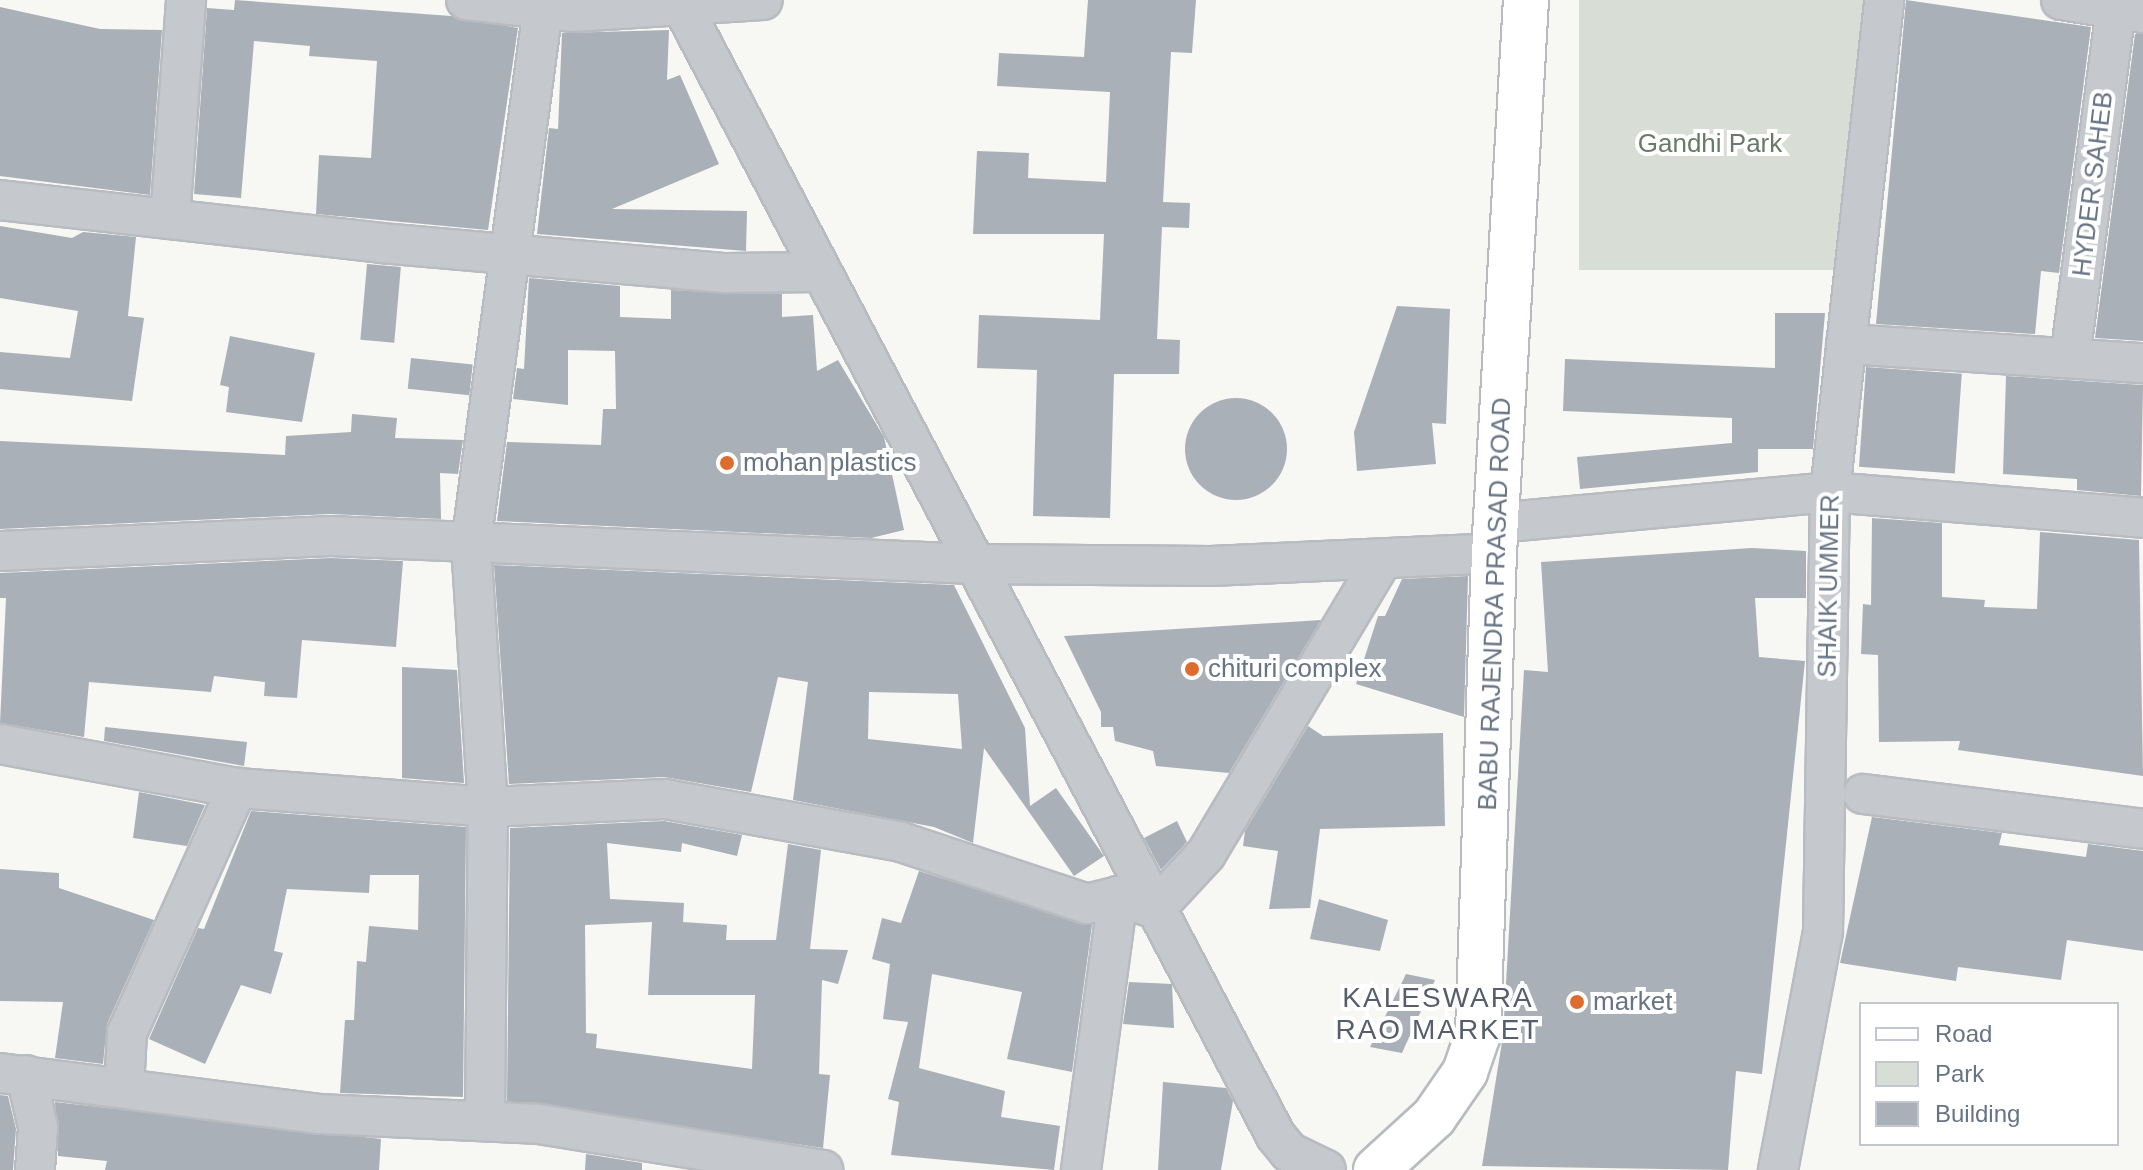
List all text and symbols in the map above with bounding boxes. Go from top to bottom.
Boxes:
street label: HYDER SAHEB [2066,90,2120,278]
park label: Gandhi Park [1638,128,1782,160]
street label: BABU RAJENDRA PRASAD ROAD [1472,396,1518,812]
place label: mohan plastics [743,447,916,479]
marker: mohan plastics [718,454,736,472]
street label: SHAIK UMMER [1812,494,1846,678]
place label: chituri complex [1208,653,1381,685]
marker: chituri complex [1183,660,1201,678]
district label: KALESWARA RAO MARKET [1335,981,1541,1047]
place label: market [1593,986,1672,1018]
marker: market [1568,993,1586,1011]
legend [1859,1002,2119,1146]
text: Road [1935,1020,1992,1047]
text: Park [1935,1060,1984,1087]
text: Building [1935,1100,2020,1127]

